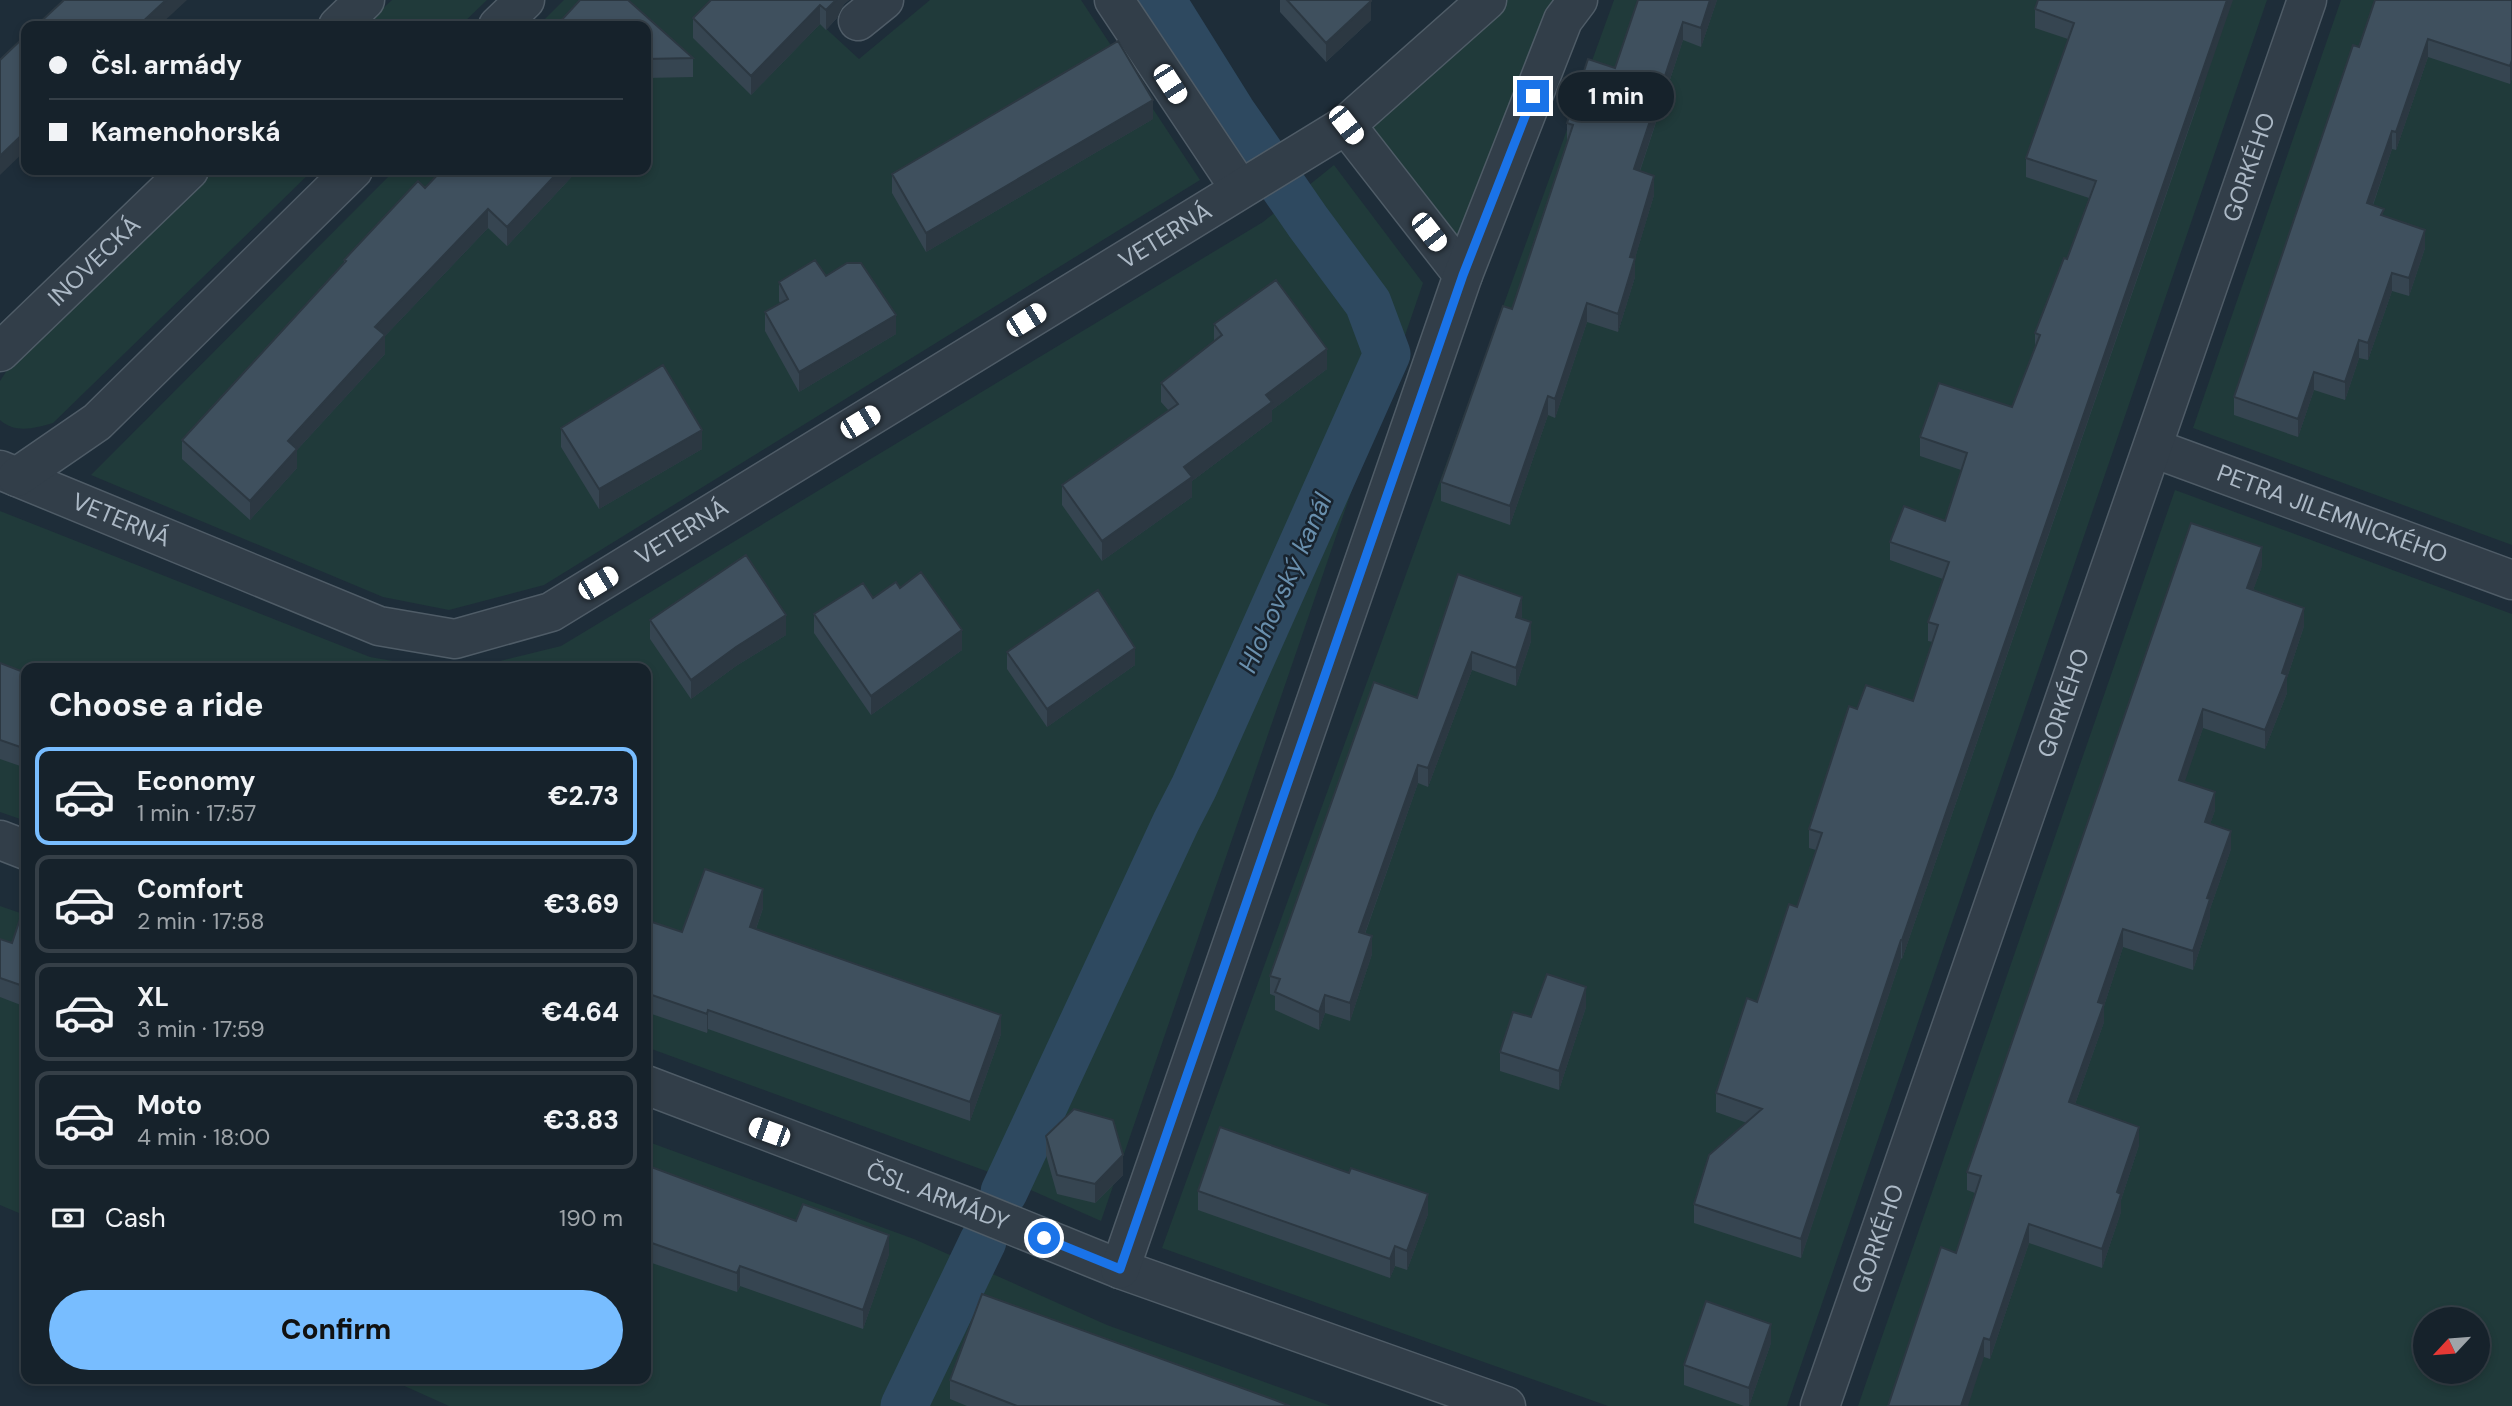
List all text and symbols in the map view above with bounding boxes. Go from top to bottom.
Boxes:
text: Čsl. armády [91,48,242,82]
car [1150,61,1191,107]
callout: 1 min [1558,72,1673,120]
route end [1517,80,1549,112]
text: 1 min [1588,81,1644,111]
car [1325,102,1368,148]
street label: GORKÉHO [2215,108,2282,226]
text: Kamenohorská [91,115,280,149]
street label: VETERNÁ [1113,195,1217,276]
street label: INOVECKÁ [41,209,147,313]
car [1408,209,1451,255]
car [1003,300,1050,340]
car [837,402,884,442]
street label: PETRA JILEMNICKÉHO [2213,457,2452,570]
street label: VETERNÁ [68,485,175,553]
water label: Hlohovský kanál [1230,487,1340,678]
street label: VETERNÁ [629,491,734,572]
car [575,563,622,603]
street label: GORKÉHO [2030,644,2096,762]
text: Choose a ride [49,684,264,726]
text: Economy [137,764,255,798]
icon: car [53,765,116,828]
text: €2.73 [548,779,619,813]
text: 1 min · 17:57 [137,798,256,828]
text: Comfort [137,872,243,906]
icon: car [53,873,116,936]
text: €3.69 [544,887,619,921]
text: 2 min · 17:58 [137,906,265,936]
text: XL [137,980,169,1014]
icon: car [53,981,116,1044]
text: €4.64 [542,995,619,1029]
text: 3 min · 17:59 [137,1014,265,1044]
text: Moto [137,1088,202,1122]
icon: car [53,1089,116,1152]
text: €3.83 [544,1103,619,1137]
car [746,1115,793,1149]
text: 4 min · 18:00 [137,1122,270,1152]
street label: ČSL. ARMÁDY [862,1154,1014,1237]
street label: GORKÉHO [1844,1180,1911,1297]
icon: cash [49,1199,87,1237]
text: Cash [105,1201,166,1235]
text: 190 m [559,1203,623,1233]
route start [1028,1222,1060,1254]
button: Confirm [49,1290,623,1370]
north arrow [2413,1307,2490,1384]
map controls [2413,1307,2490,1384]

